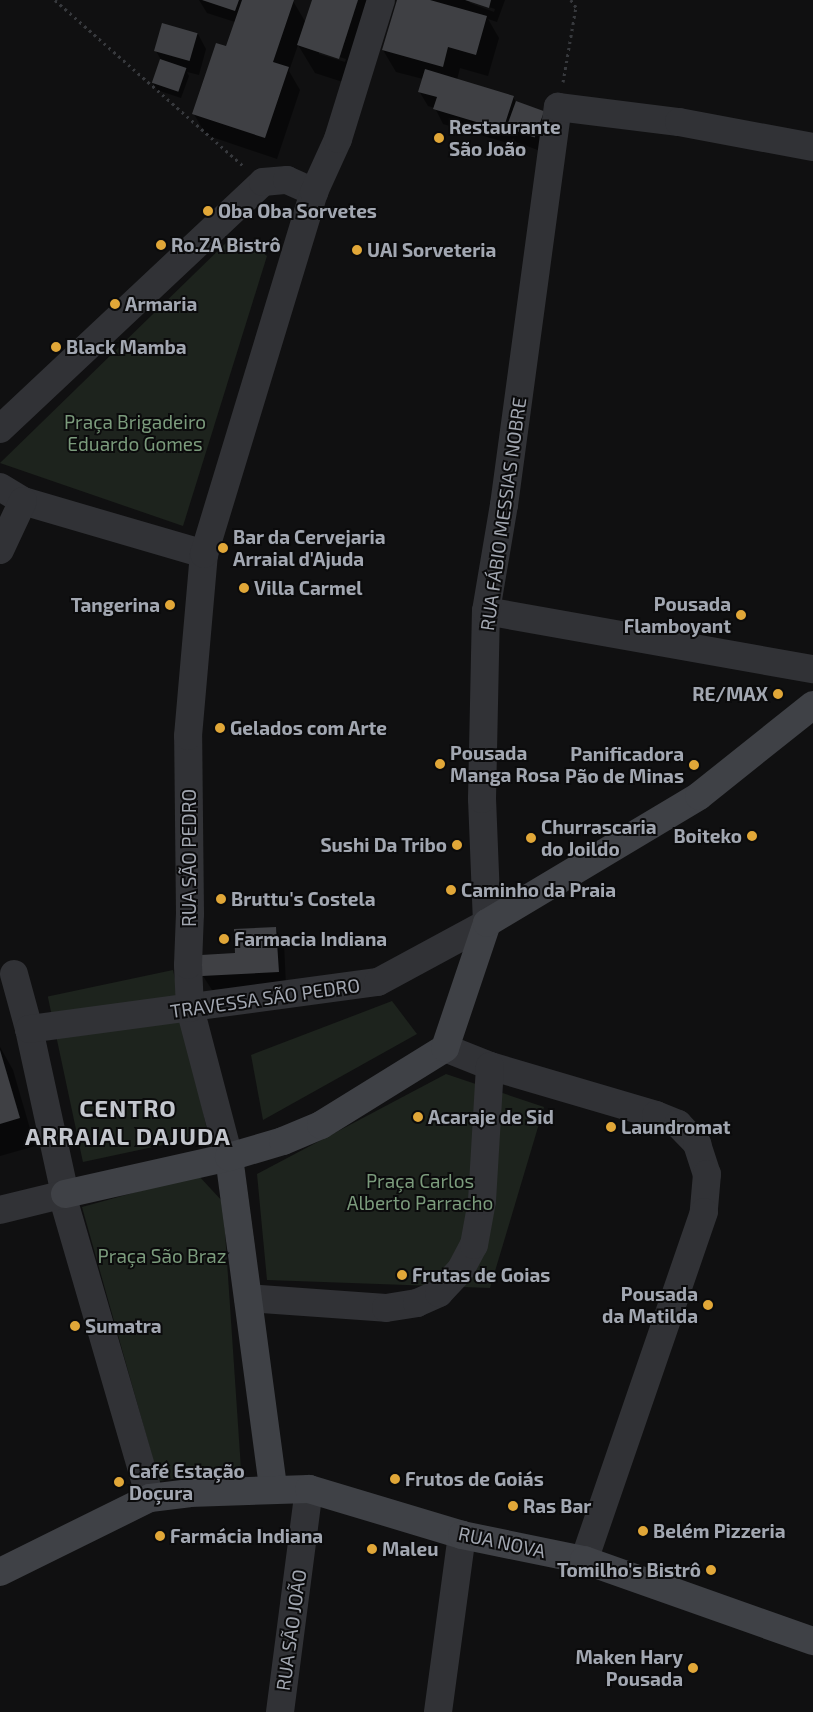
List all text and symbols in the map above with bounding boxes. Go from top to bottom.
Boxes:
place label: Restaurante São João [449,116,561,160]
marker: Restaurante São João [433,132,445,144]
place label: Oba Oba Sorvetes [218,200,377,222]
marker: Oba Oba Sorvetes [202,205,214,217]
place label: Ro.ZA Bistrô [171,234,281,256]
marker: Ro.ZA Bistrô [155,239,167,251]
place label: UAI Sorveteria [367,239,496,261]
marker: UAI Sorveteria [351,244,363,256]
place label: Armaria [125,293,197,315]
marker: Armaria [109,298,121,310]
place label: Black Mamba [66,336,187,358]
marker: Black Mamba [50,341,62,353]
street label: RUA FÁBIO MESSIAS NOBRE [475,396,531,632]
park label: Praça Brigadeiro Eduardo Gomes [64,411,206,455]
place label: Bar da Cervejaria Arraial d'Ajuda [233,526,386,570]
marker: Bar da Cervejaria Arraial d'Ajuda [217,542,229,554]
place label: Villa Carmel [254,577,363,599]
marker: Villa Carmel [238,582,250,594]
place label: Pousada Flamboyant [624,593,731,637]
place label: Tangerina [71,594,160,616]
marker: Tangerina [164,599,176,611]
marker: Pousada Flamboyant [735,609,747,621]
place label: RE/MAX [692,683,768,705]
marker: RE/MAX [772,688,784,700]
place label: Gelados com Arte [230,717,387,739]
marker: Gelados com Arte [214,722,226,734]
place label: Pousada Manga Rosa [450,742,560,786]
place label: Panificadora Pão de Minas [565,743,684,787]
marker: Pousada Manga Rosa [434,758,446,770]
marker: Panificadora Pão de Minas [688,759,700,771]
street label: RUA SÃO PEDRO [178,789,200,927]
place label: Churrascaria do Joildo [541,816,657,860]
place label: Boiteko [673,825,742,847]
marker: Boiteko [746,830,758,842]
marker: Churrascaria do Joildo [525,832,537,844]
place label: Sushi Da Tribo [320,834,447,856]
marker: Sushi Da Tribo [451,839,463,851]
place label: Caminho da Praia [461,879,616,901]
marker: Caminho da Praia [445,884,457,896]
place label: Bruttu's Costela [231,888,376,910]
marker: Bruttu's Costela [215,893,227,905]
place label: Farmacia Indiana [234,928,387,950]
marker: Farmacia Indiana [218,933,230,945]
street label: TRAVESSA SÃO PEDRO [168,973,362,1023]
district label: CENTRO ARRAIAL DAJUDA [23,1094,233,1150]
place label: Acaraje de Sid [428,1106,554,1128]
marker: Acaraje de Sid [412,1111,424,1123]
place label: Laundromat [621,1116,731,1138]
marker: Laundromat [605,1121,617,1133]
park label: Praça Carlos Alberto Parracho [347,1170,493,1214]
park label: Praça São Braz [98,1245,226,1267]
place label: Frutas de Goias [412,1264,550,1286]
marker: Frutas de Goias [396,1269,408,1281]
place label: Pousada da Matilda [602,1283,698,1327]
marker: Pousada da Matilda [702,1299,714,1311]
place label: Sumatra [85,1315,162,1337]
marker: Sumatra [69,1320,81,1332]
place label: Café Estação Doçura [129,1460,245,1504]
place label: Frutos de Goiás [405,1468,544,1490]
marker: Frutos de Goiás [389,1473,401,1485]
marker: Café Estação Doçura [113,1476,125,1488]
place label: Ras Bar [523,1495,591,1517]
marker: Ras Bar [507,1500,519,1512]
place label: Belém Pizzeria [653,1520,785,1542]
street label: RUA NOVA [456,1522,548,1562]
place label: Farmácia Indiana [170,1525,323,1547]
marker: Belém Pizzeria [637,1525,649,1537]
marker: Farmácia Indiana [154,1530,166,1542]
place label: Maleu [382,1538,438,1560]
marker: Maleu [366,1543,378,1555]
place label: Tomilho's Bistrô [557,1559,701,1581]
marker: Tomilho's Bistrô [705,1564,717,1576]
street label: RUA SÃO JOÃO [271,1567,311,1693]
place label: Maken Hary Pousada [575,1646,683,1690]
marker: Maken Hary Pousada [687,1662,699,1674]

